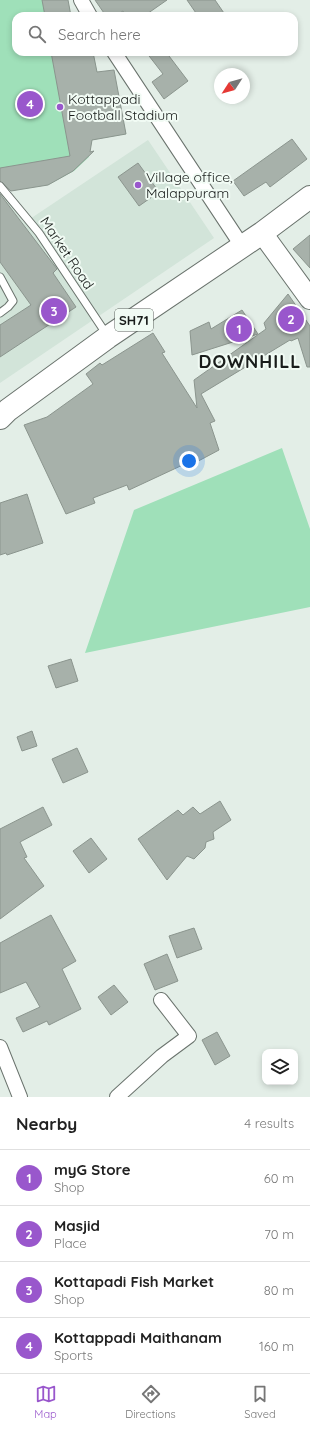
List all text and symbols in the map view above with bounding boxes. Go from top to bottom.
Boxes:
search box [12,12,298,56]
icon: search [26,23,48,45]
text: Search here [58,25,141,44]
north arrow [214,68,250,104]
pin: 4 [17,89,43,119]
place label: Kottappadi Football Stadium [68,90,178,124]
marker: Kottappadi Football Stadium [55,102,65,112]
place label: Village office, Malappuram [146,168,233,202]
marker: Village office, Malappuram [133,180,143,190]
street label: Market Road [36,213,98,293]
pin: 3 [41,296,67,326]
pin: 2 [278,304,304,334]
road number: SH71 [115,309,153,331]
pin: 1 [226,314,252,344]
district label: DOWNHILL [199,350,301,373]
your location [179,451,199,471]
map controls [262,1049,298,1085]
button: layers [262,1049,298,1085]
text: Nearby [16,1113,77,1134]
text: 4 results [244,1115,294,1131]
text: myG Store [54,1160,131,1179]
text: 1 [26,1170,32,1186]
text: 60 m [264,1170,294,1186]
text: Shop [54,1179,84,1195]
text: Masjid [54,1216,100,1235]
text: 2 [25,1226,33,1242]
text: 70 m [264,1226,294,1242]
text: Place [54,1235,87,1251]
text: Kottapadi Fish Market [54,1272,214,1291]
text: 3 [26,1282,32,1298]
text: 80 m [264,1282,294,1298]
text: Shop [54,1291,84,1307]
text: Kottappadi Maithanam [54,1328,222,1347]
text: 4 [25,1338,33,1354]
text: 160 m [259,1338,294,1354]
text: Sports [54,1347,93,1363]
tab: Map [34,1383,57,1421]
tab: Directions [125,1383,176,1421]
tab: Saved [244,1383,276,1421]

